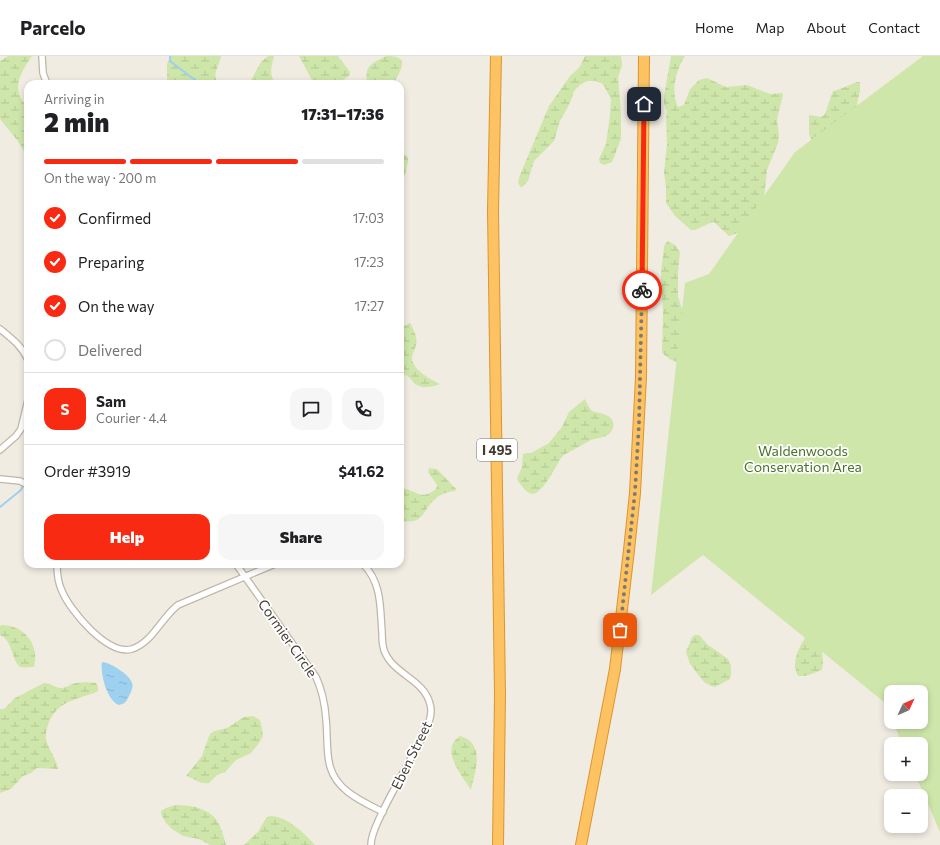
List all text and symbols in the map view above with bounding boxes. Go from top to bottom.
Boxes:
text: Parcelo [20,16,86,39]
text: Home [695,19,734,36]
text: Map [756,19,784,36]
text: About [806,19,846,36]
text: Contact [868,19,920,36]
pin [627,87,661,121]
text: Arriving in [44,91,104,107]
icon: home [633,93,655,115]
text: 17:31–17:36 [301,105,384,123]
text: 2 min [44,106,109,137]
text: On the way · 200 m [44,170,156,186]
icon: check [44,207,66,229]
text: Confirmed [78,209,151,227]
text: 17:03 [353,210,384,226]
icon: check [44,251,66,273]
text: Preparing [78,253,144,271]
text: 17:23 [354,254,384,270]
courier [622,270,662,310]
icon: bike [631,279,653,301]
icon: check [44,295,66,317]
text: On the way [78,297,155,315]
text: 17:27 [354,298,384,314]
text: Delivered [78,341,142,359]
button: chat [290,388,332,430]
button: phone [342,388,384,430]
text: Sam [96,392,126,410]
text: S [60,400,70,418]
text: Courier · 4.4 [96,410,167,426]
road number: I 495 [477,439,517,461]
park label: Waldenwoods Conservation Area [744,442,862,475]
text: Order #3919 [44,462,131,480]
text: $41.62 [338,462,384,480]
button: Help [44,514,210,560]
button: Share [218,514,384,560]
street label: Cormier Circle [255,596,321,680]
pin [603,613,637,647]
icon: bag [609,619,631,641]
north arrow [884,685,928,729]
map controls [884,685,928,833]
street label: Eben Street [387,718,435,792]
button: + [884,737,928,781]
button: − [884,789,928,833]

